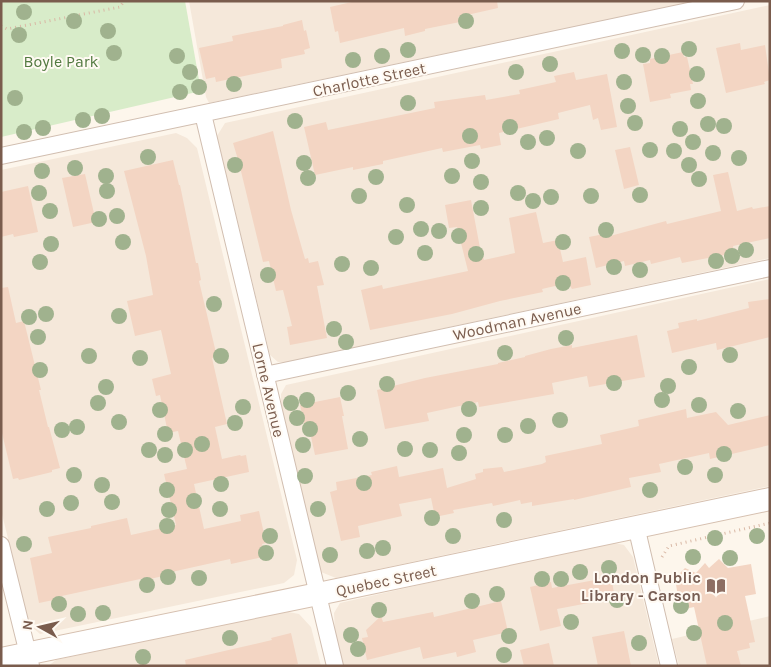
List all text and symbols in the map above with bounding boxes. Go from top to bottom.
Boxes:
park label: Boyle Park [23,52,99,71]
street label: Charlotte Street [311,58,427,101]
street label: Woodman Avenue [451,299,583,344]
street label: Lorne Avenue [248,341,289,439]
street label: Quebec Street [334,561,438,600]
place label: London Public Library - Carson [581,568,701,605]
library icon: London Public Library - Carson [705,575,727,597]
north arrow [15,602,65,652]
text: N [19,619,37,631]

